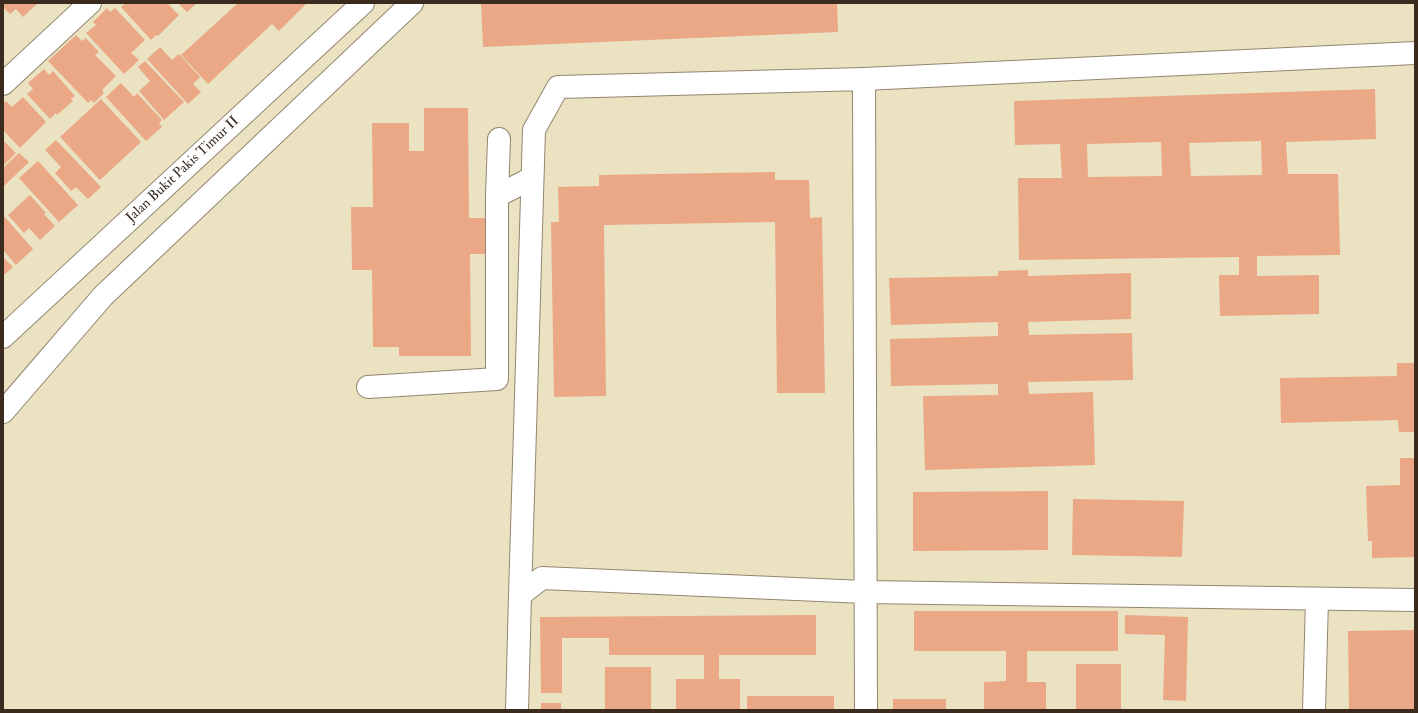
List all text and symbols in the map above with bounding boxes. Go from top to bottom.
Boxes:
street label: Jalan Bukit Pakis Timur II [123,113,243,227]

